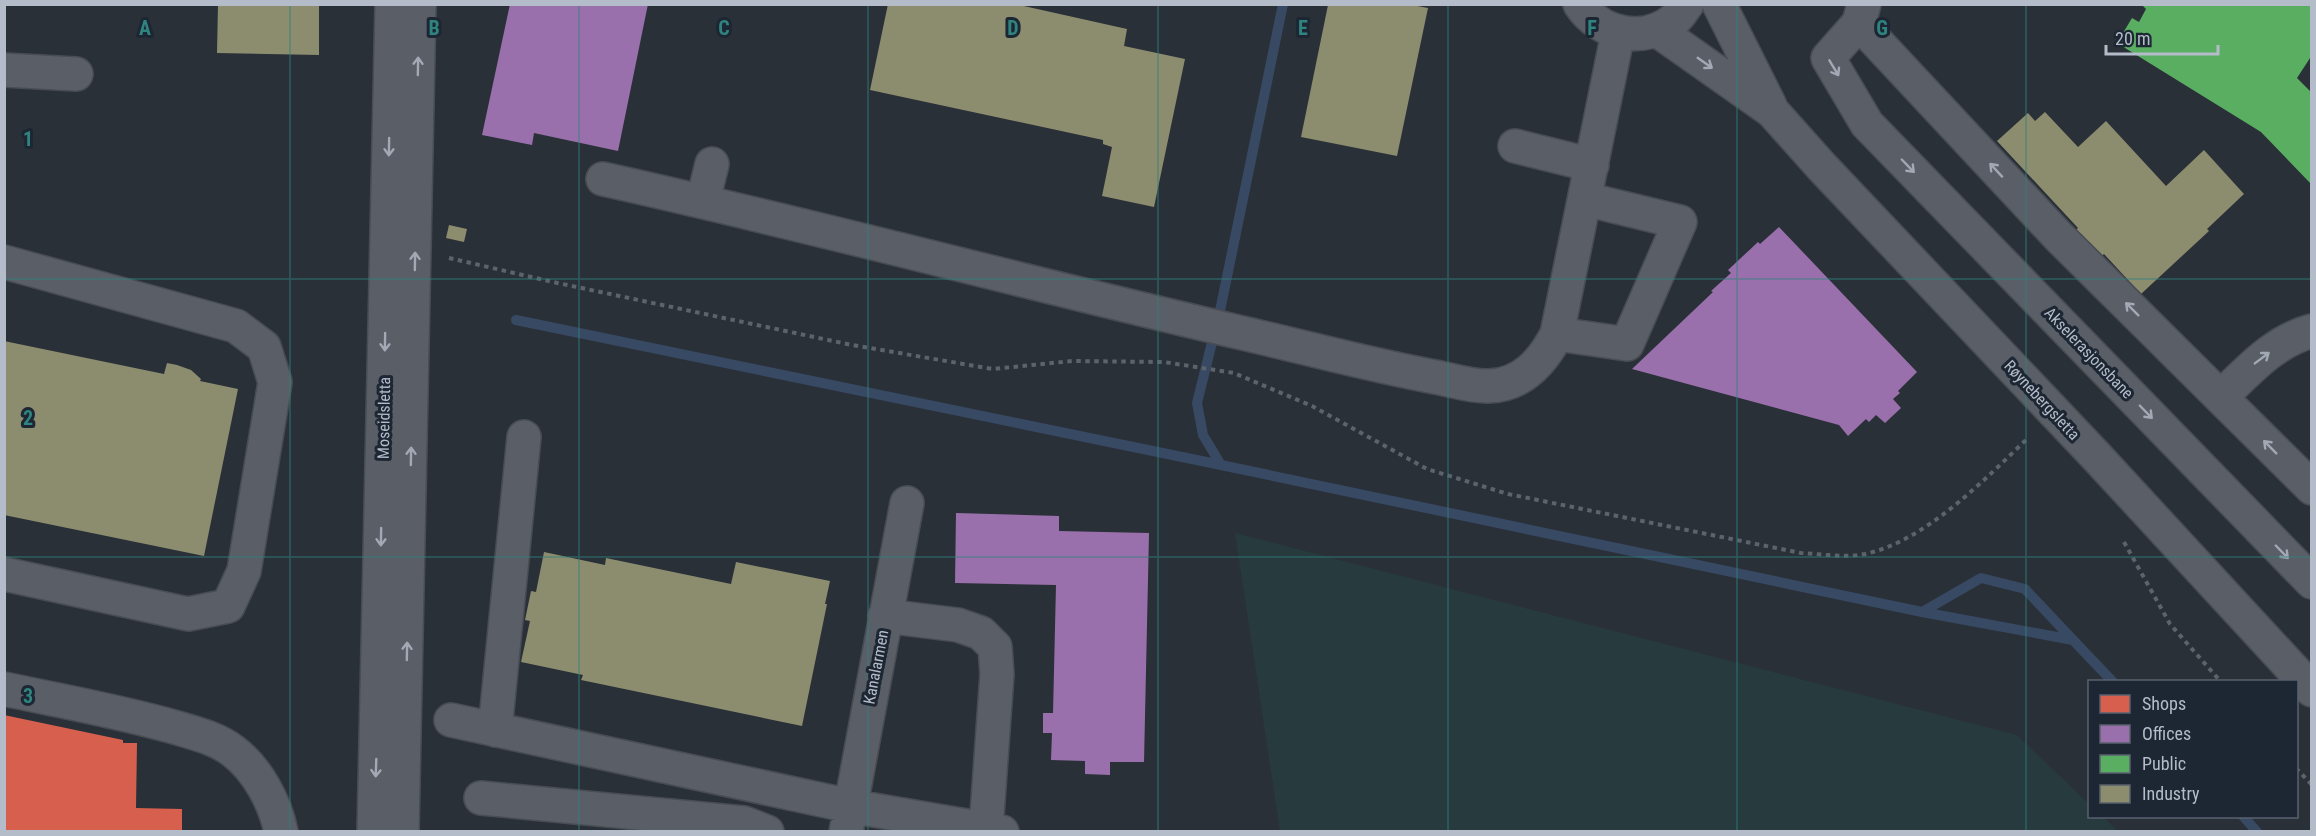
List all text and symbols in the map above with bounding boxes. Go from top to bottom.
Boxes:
text: A [139,16,151,40]
text: B [428,16,440,40]
text: C [718,16,730,40]
text: D [1007,16,1019,40]
text: E [1298,16,1308,40]
text: F [1587,16,1597,40]
text: G [1876,16,1888,40]
scale bar [2106,18,2218,56]
text: 20 m [2115,28,2150,49]
one-way arrow [412,57,424,77]
one-way arrow [1696,57,1713,69]
one-way arrow [1828,59,1840,76]
text: 1 [23,127,33,151]
one-way arrow [383,136,395,156]
one-way arrow [1901,159,1915,174]
one-way arrow [1989,162,2003,177]
one-way arrow [409,252,421,272]
one-way arrow [2125,302,2140,317]
street label: Akselerasjonsbane [2041,303,2137,403]
one-way arrow [379,331,391,351]
one-way arrow [2254,352,2270,364]
street label: Røynebergsletta [2000,356,2084,444]
street label: Moseidsletta [374,377,394,459]
one-way arrow [2139,404,2153,419]
text: 2 [23,406,33,430]
one-way arrow [2263,439,2278,454]
one-way arrow [405,447,417,467]
one-way arrow [375,526,387,546]
one-way arrow [2274,544,2289,559]
street label: Kanalarmen [859,628,893,706]
one-way arrow [401,642,413,662]
legend [2088,680,2298,818]
text: 3 [23,684,33,708]
text: Shops [2142,693,2186,714]
text: Offices [2142,723,2191,744]
text: Public [2142,753,2186,774]
one-way arrow [370,758,381,778]
text: Industry [2142,783,2200,804]

